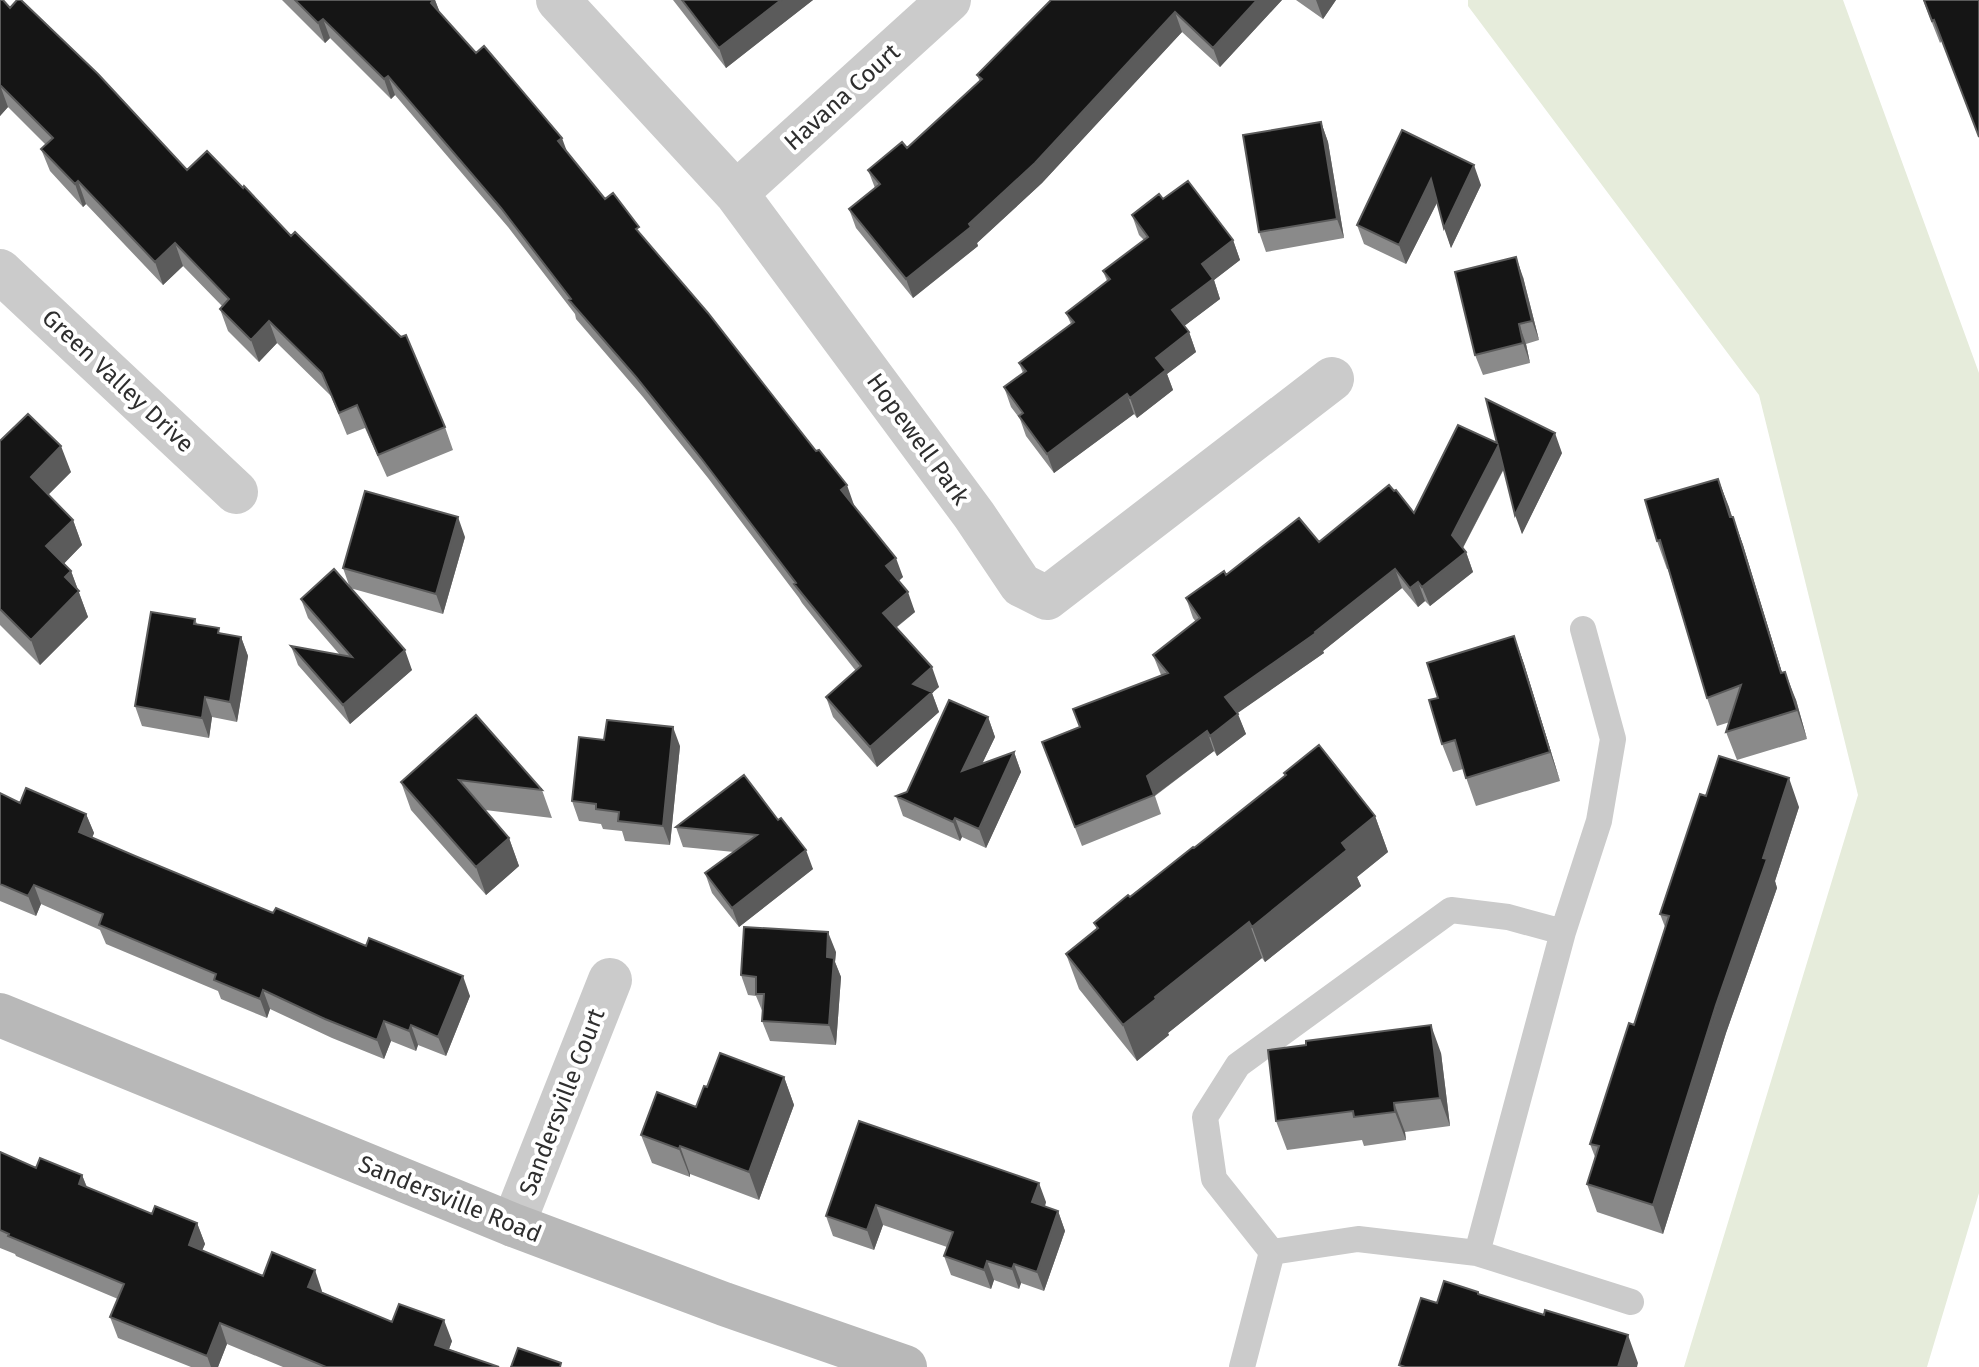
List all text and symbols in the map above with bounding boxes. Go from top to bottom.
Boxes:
street label: Havana Court [778,38,906,156]
street label: Green Valley Drive [36,304,200,458]
street label: Hopewell Park [861,368,975,511]
street label: Sandersville Court [513,1004,611,1200]
street label: Sandersville Road [355,1150,545,1248]

